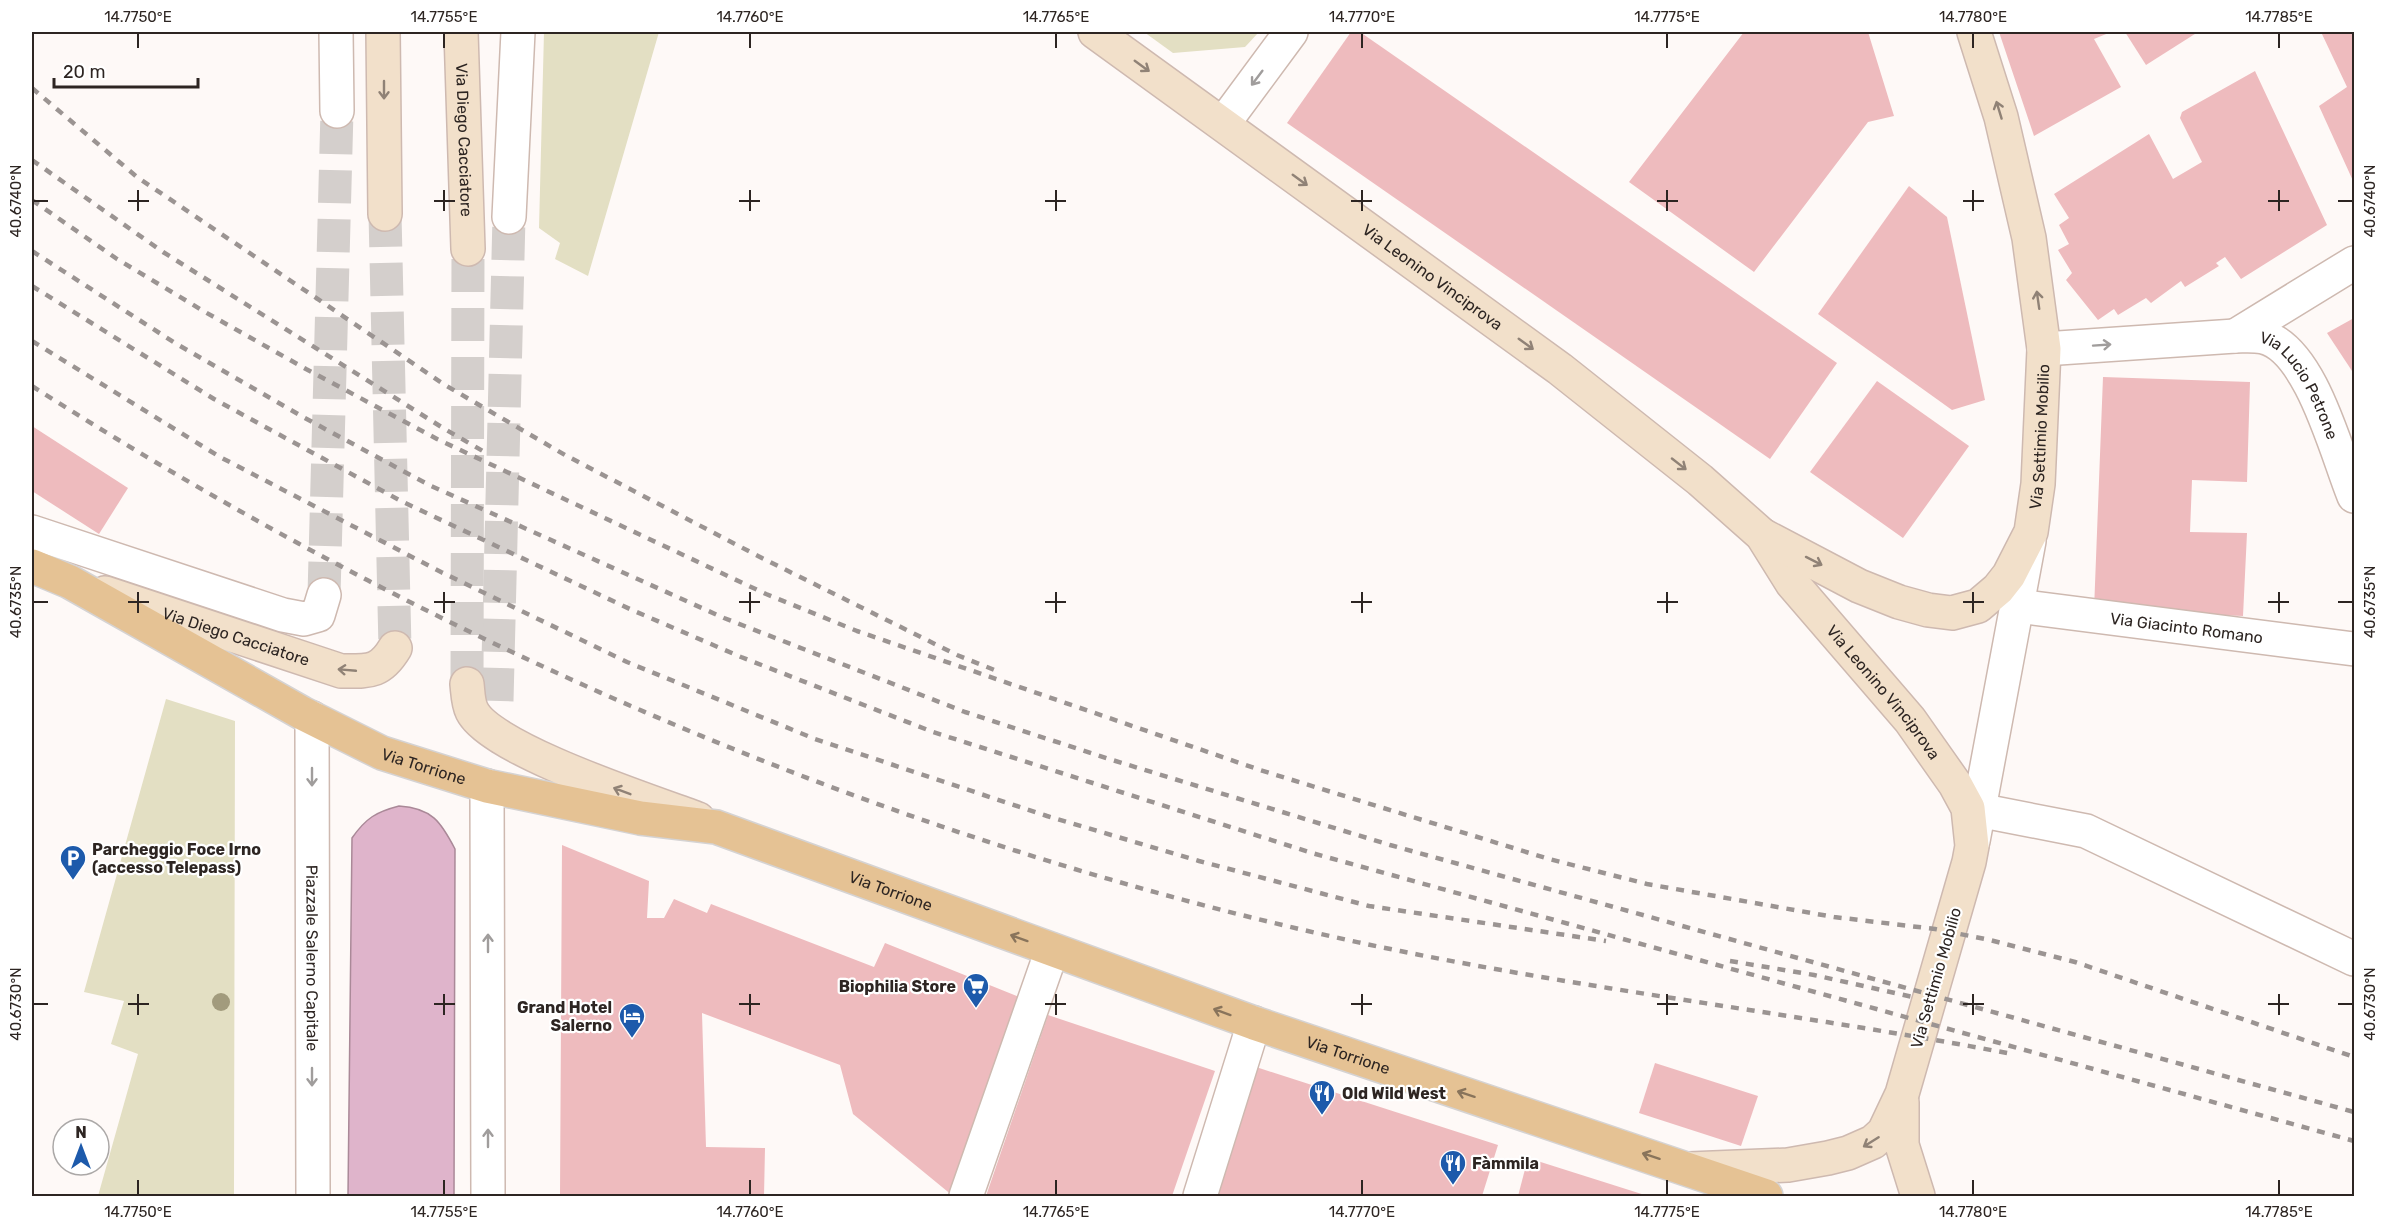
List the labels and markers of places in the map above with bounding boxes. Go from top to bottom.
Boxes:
place label: Parcheggio Foce Irno (accesso Telepass) [92,840,261,877]
parking icon: Parcheggio Foce Irno (accesso Telepass) [58,843,88,881]
supermarket icon: Biophilia Store [961,971,991,1009]
place label: Biophilia Store [839,977,956,996]
place label: Grand Hotel Salerno [517,998,612,1035]
hotel icon: Grand Hotel Salerno [617,1001,647,1039]
restaurant icon: Old Wild West [1307,1078,1337,1116]
place label: Old Wild West [1342,1084,1447,1103]
restaurant icon: Fàmmila [1438,1148,1468,1186]
place label: Fàmmila [1472,1154,1539,1173]

